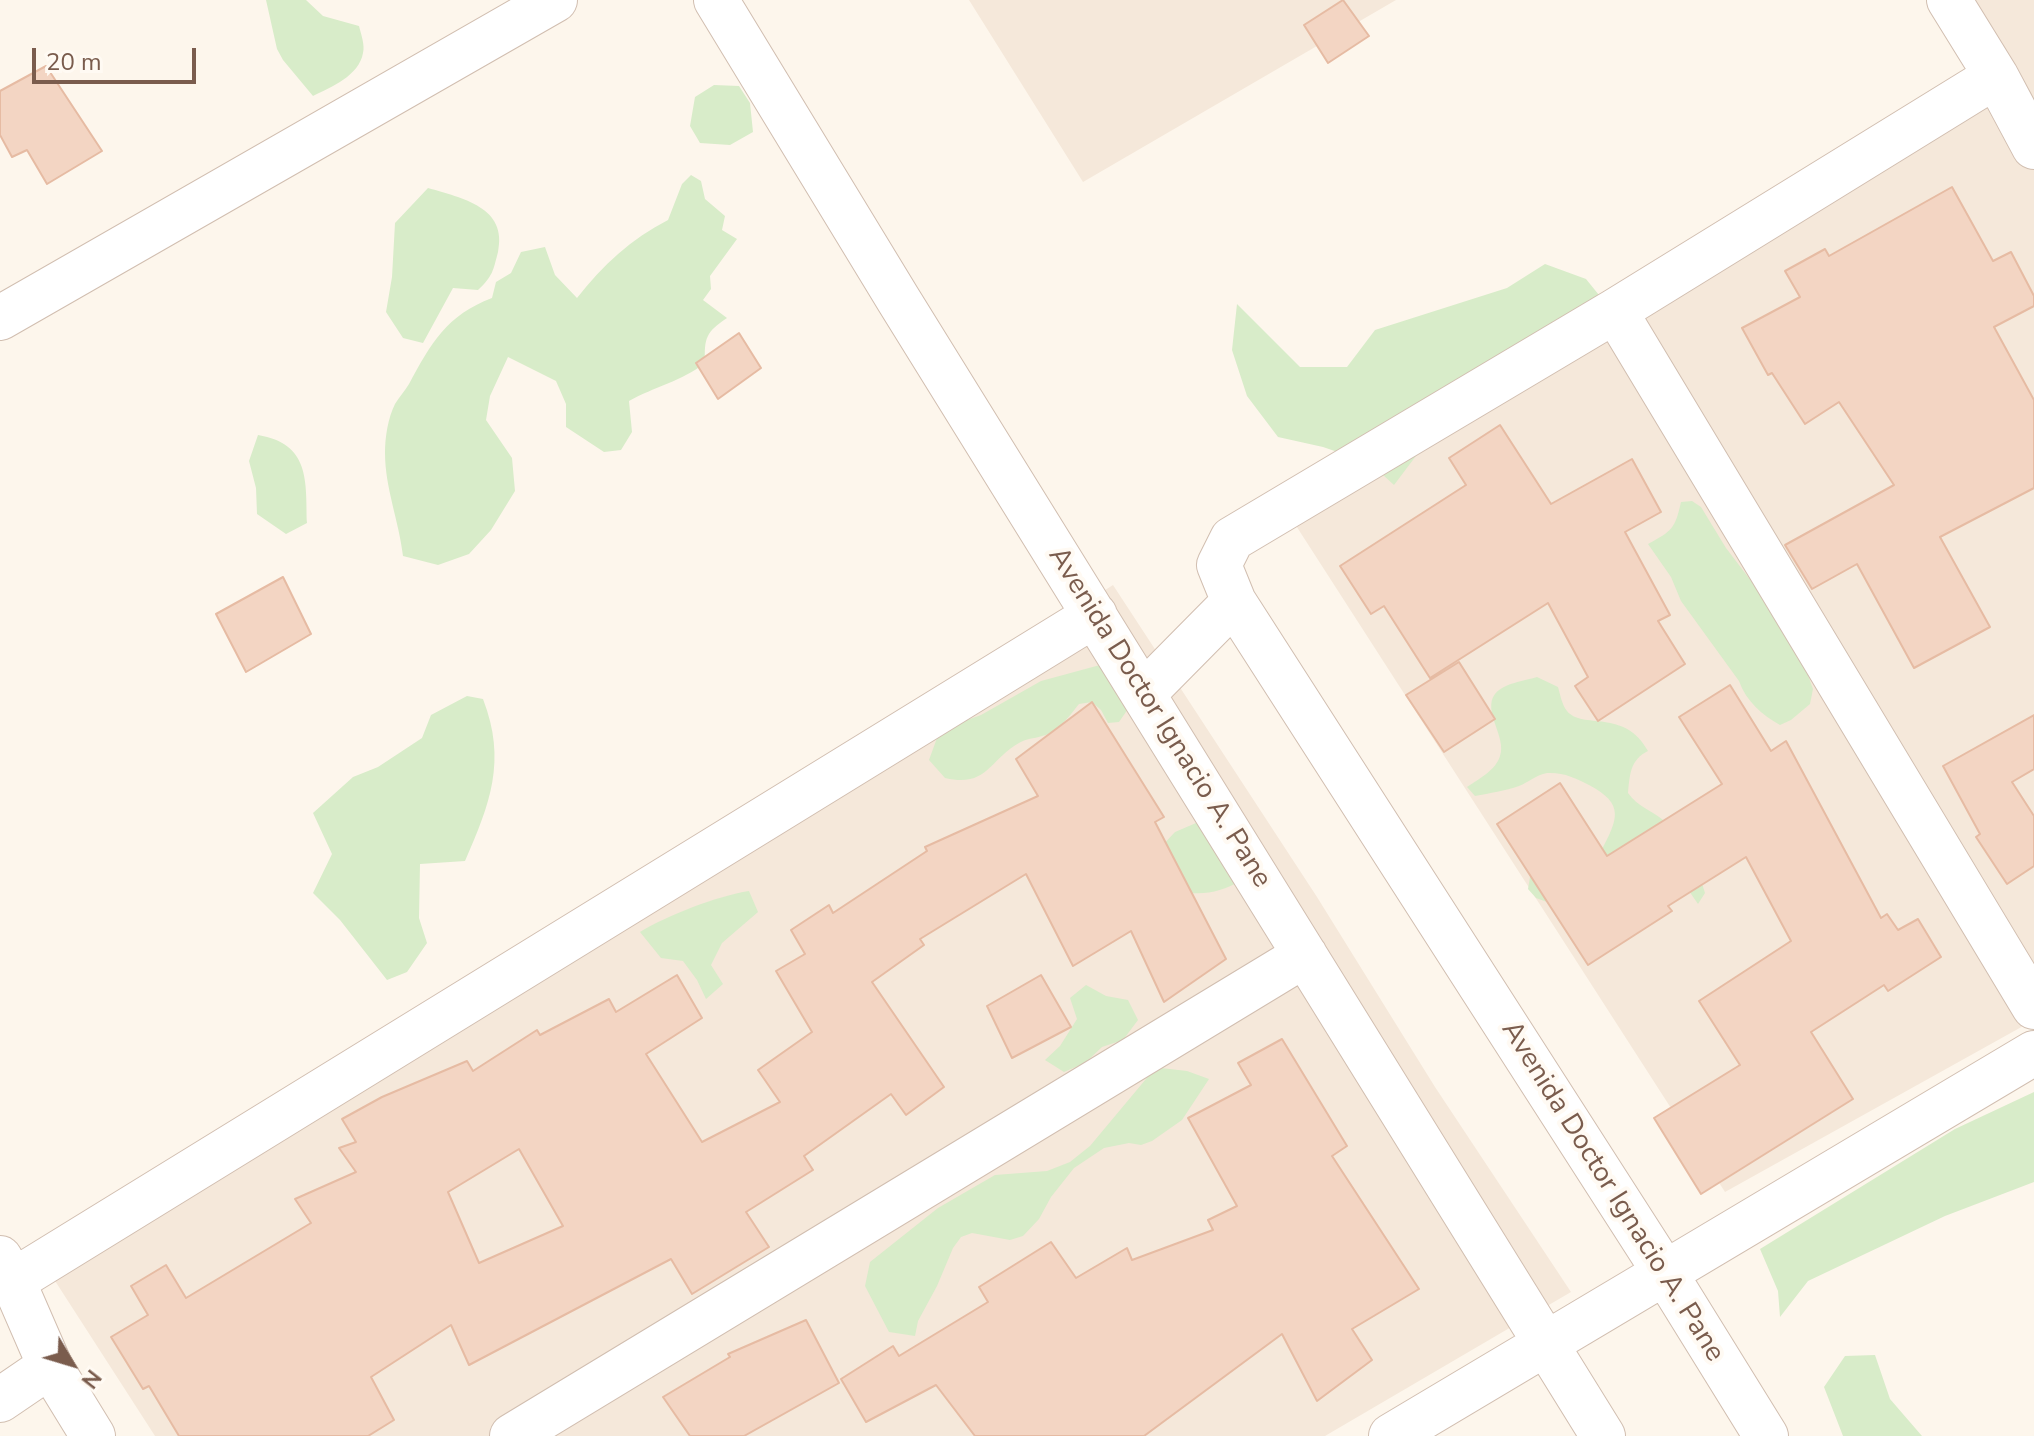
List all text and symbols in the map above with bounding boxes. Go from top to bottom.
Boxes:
scale bar [36,32,200,82]
text: 20 m [46,46,102,78]
street label: Avenida Doctor Ignacio A. Pane [1040,542,1278,894]
street label: Avenida Doctor Ignacio A. Pane [1493,1016,1731,1368]
north arrow [32,1324,112,1404]
text: N [74,1363,108,1394]

